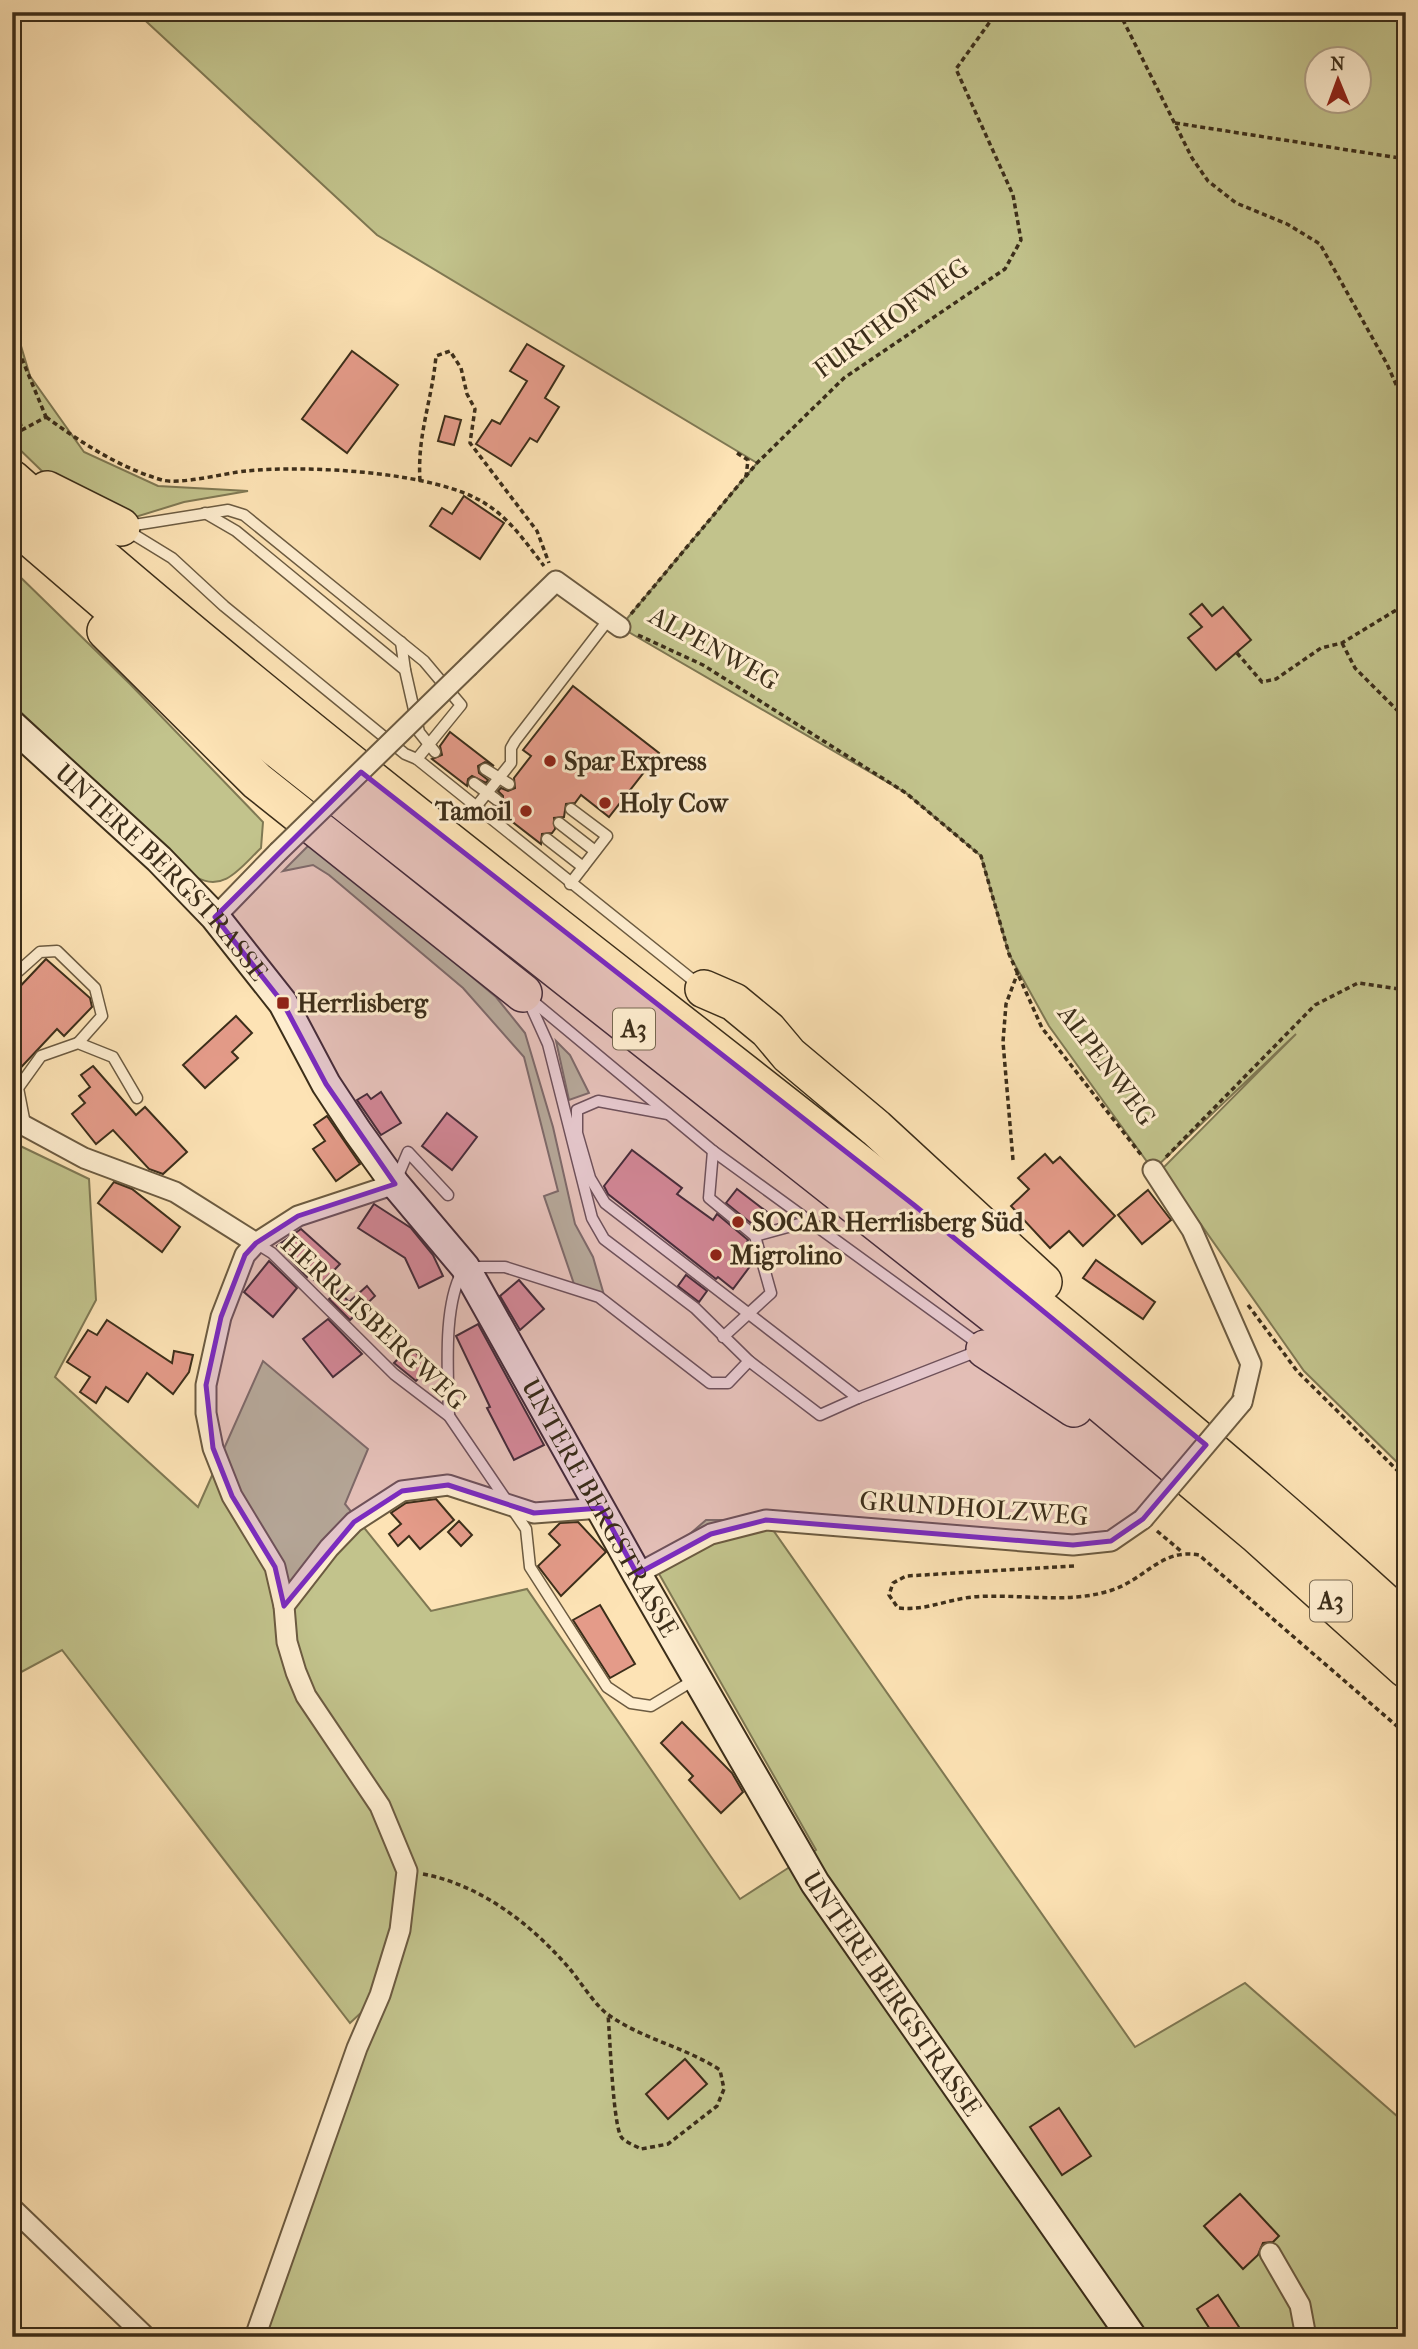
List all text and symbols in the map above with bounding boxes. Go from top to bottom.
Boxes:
north arrow [1302,46,1372,116]
text: N [1330,53,1346,75]
street label: FURTHOFWEG [808,252,975,385]
street label: ALPENWEG [643,600,784,697]
place label: Spar Express [564,746,707,777]
marker: Spar Express [542,753,558,769]
street label: UNTERE BERGSTRASSE [48,757,274,987]
place label: Holy Cow [619,788,729,819]
marker: Holy Cow [597,795,613,811]
place label: Tamoil [434,796,513,827]
marker: Tamoil [518,803,534,819]
place label: Herrlisberg [297,988,429,1019]
marker: Herrlisberg [275,995,291,1011]
street label: ALPENWEG [1050,998,1162,1132]
road number: A3 [613,1009,655,1050]
place label: SOCAR Herrlisberg Süd [752,1207,1024,1238]
marker: SOCAR Herrlisberg Süd [730,1214,746,1230]
street label: HERRLISBERGWEG [275,1228,473,1416]
place label: Migrolino [730,1240,842,1271]
marker: Migrolino [708,1247,724,1263]
street label: UNTERE BERGSTRASSE [515,1373,685,1643]
street label: GRUNDHOLZWEG [858,1485,1089,1532]
road number: A3 [1310,1581,1352,1622]
street label: UNTERE BERGSTRASSE [795,1865,988,2122]

